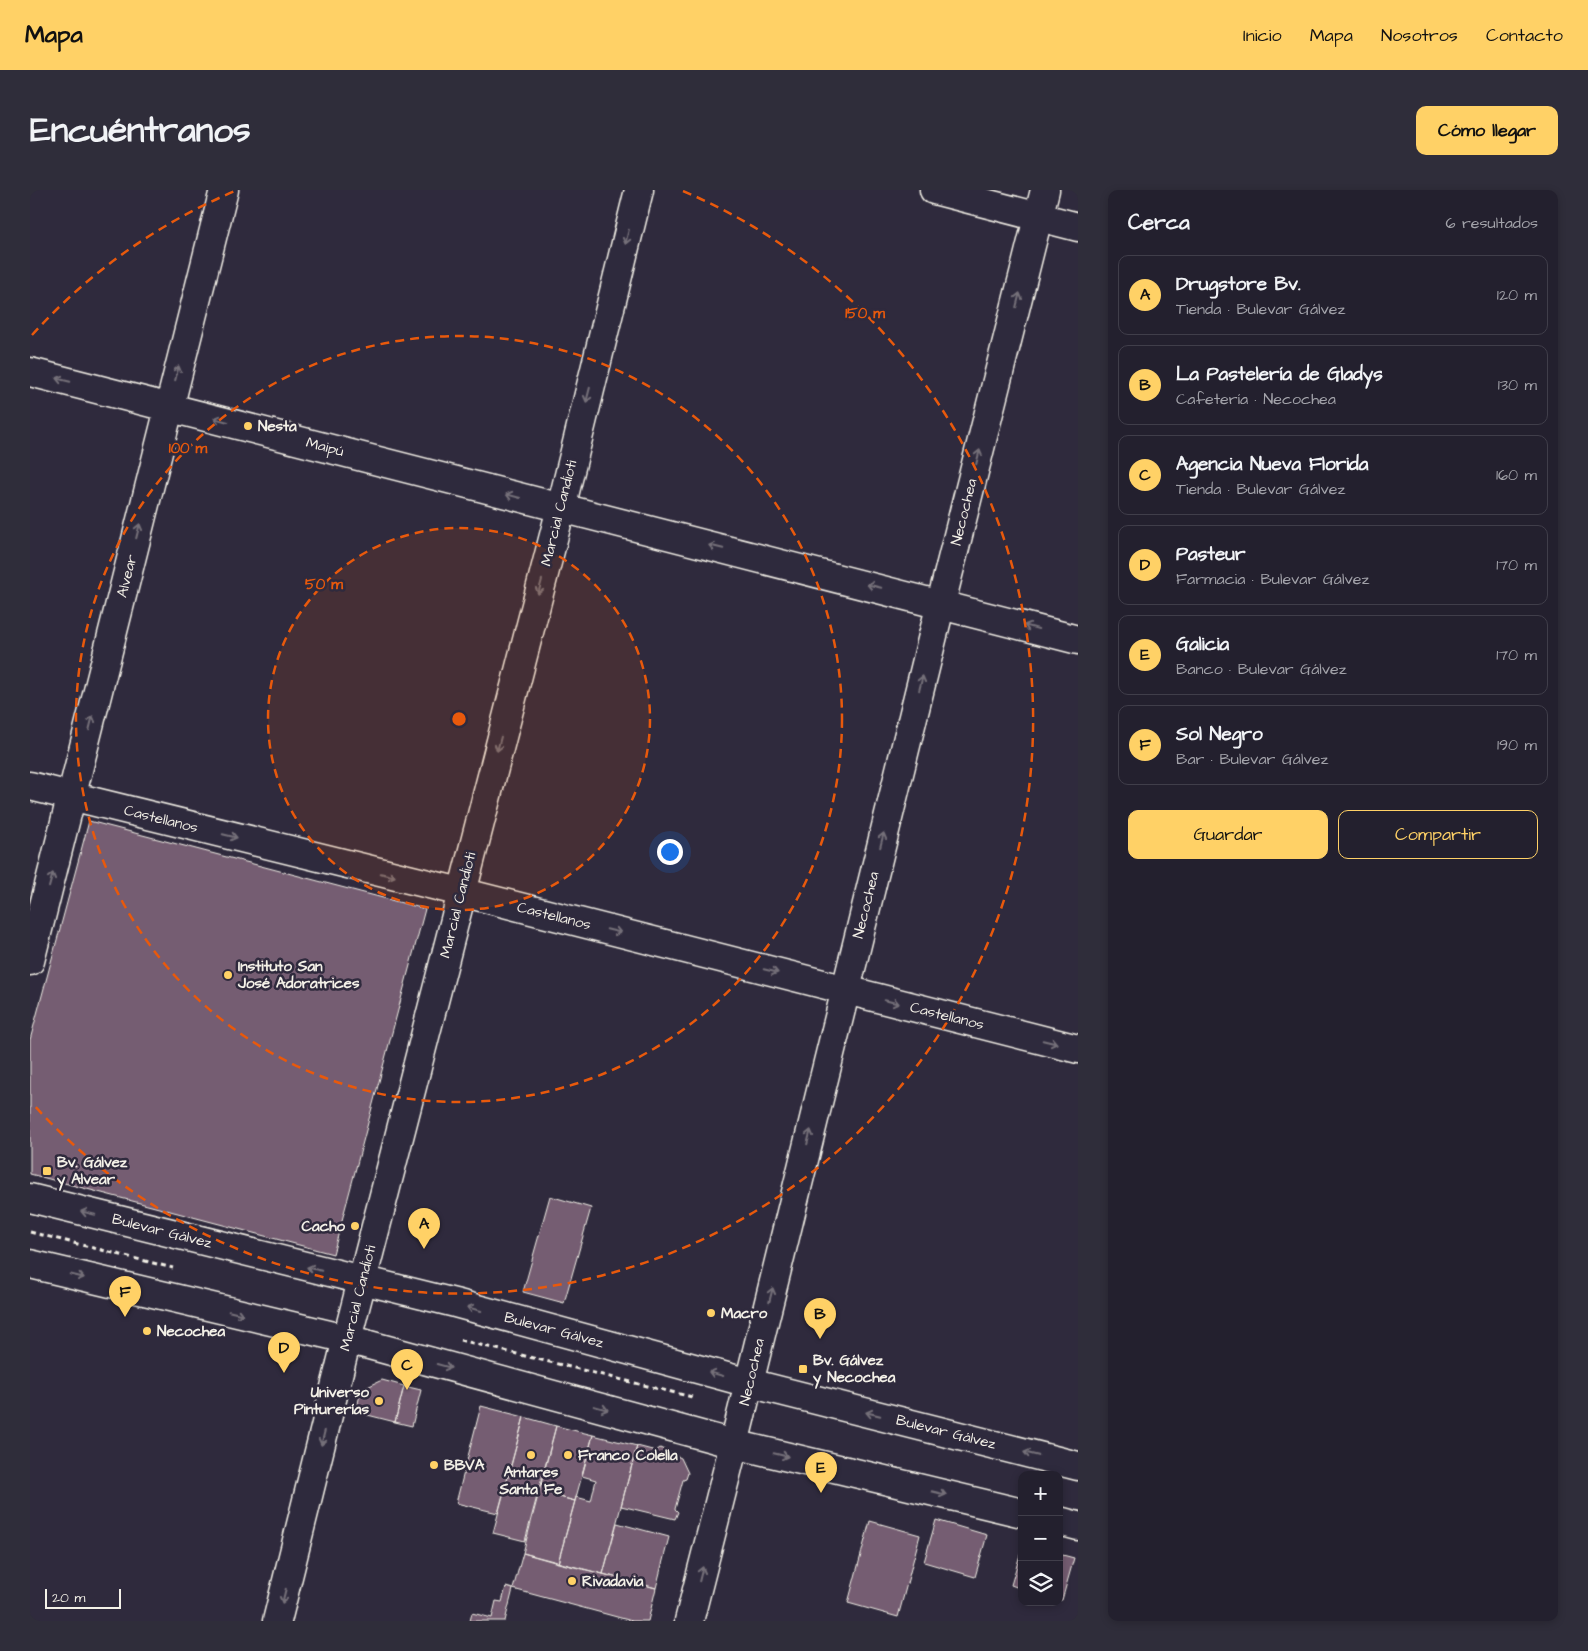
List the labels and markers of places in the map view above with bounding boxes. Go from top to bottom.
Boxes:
place label: Nesta [258,416,297,437]
marker: Nesta [242,420,254,432]
centre of rings [450,710,468,728]
place label: Instituto San José Adoratrices [237,956,360,994]
marker: Instituto San José Adoratrices [222,969,234,981]
place label: Bv. Gálvez y Alvear [57,1152,128,1191]
marker: Bv. Gálvez y Alvear [41,1165,53,1177]
pin: A [408,1208,440,1249]
place label: Cacho [301,1216,346,1237]
marker: Cacho [349,1220,361,1232]
pin: F [109,1276,141,1317]
pin: B [804,1298,836,1339]
place label: Macro [721,1303,768,1324]
marker: Macro [705,1307,717,1319]
place label: Necochea [157,1321,225,1342]
marker: Necochea [141,1325,153,1337]
pin: D [268,1332,300,1373]
pin: C [391,1349,423,1390]
place label: Bv. Gálvez y Necochea [813,1350,896,1389]
marker: Bv. Gálvez y Necochea [797,1363,809,1375]
place label: Universo Pinturerías [294,1382,370,1420]
marker: Universo Pinturerías [373,1395,385,1407]
place label: Franco Colella [578,1445,678,1466]
marker: Antares Santa Fe [525,1449,537,1461]
marker: Franco Colella [562,1449,574,1461]
pin: E [805,1452,837,1493]
place label: BBVA [444,1455,485,1476]
marker: BBVA [428,1459,440,1471]
place label: Antares Santa Fe [499,1462,562,1500]
place label: Rivadavia [582,1571,644,1592]
marker: Rivadavia [566,1575,578,1587]

